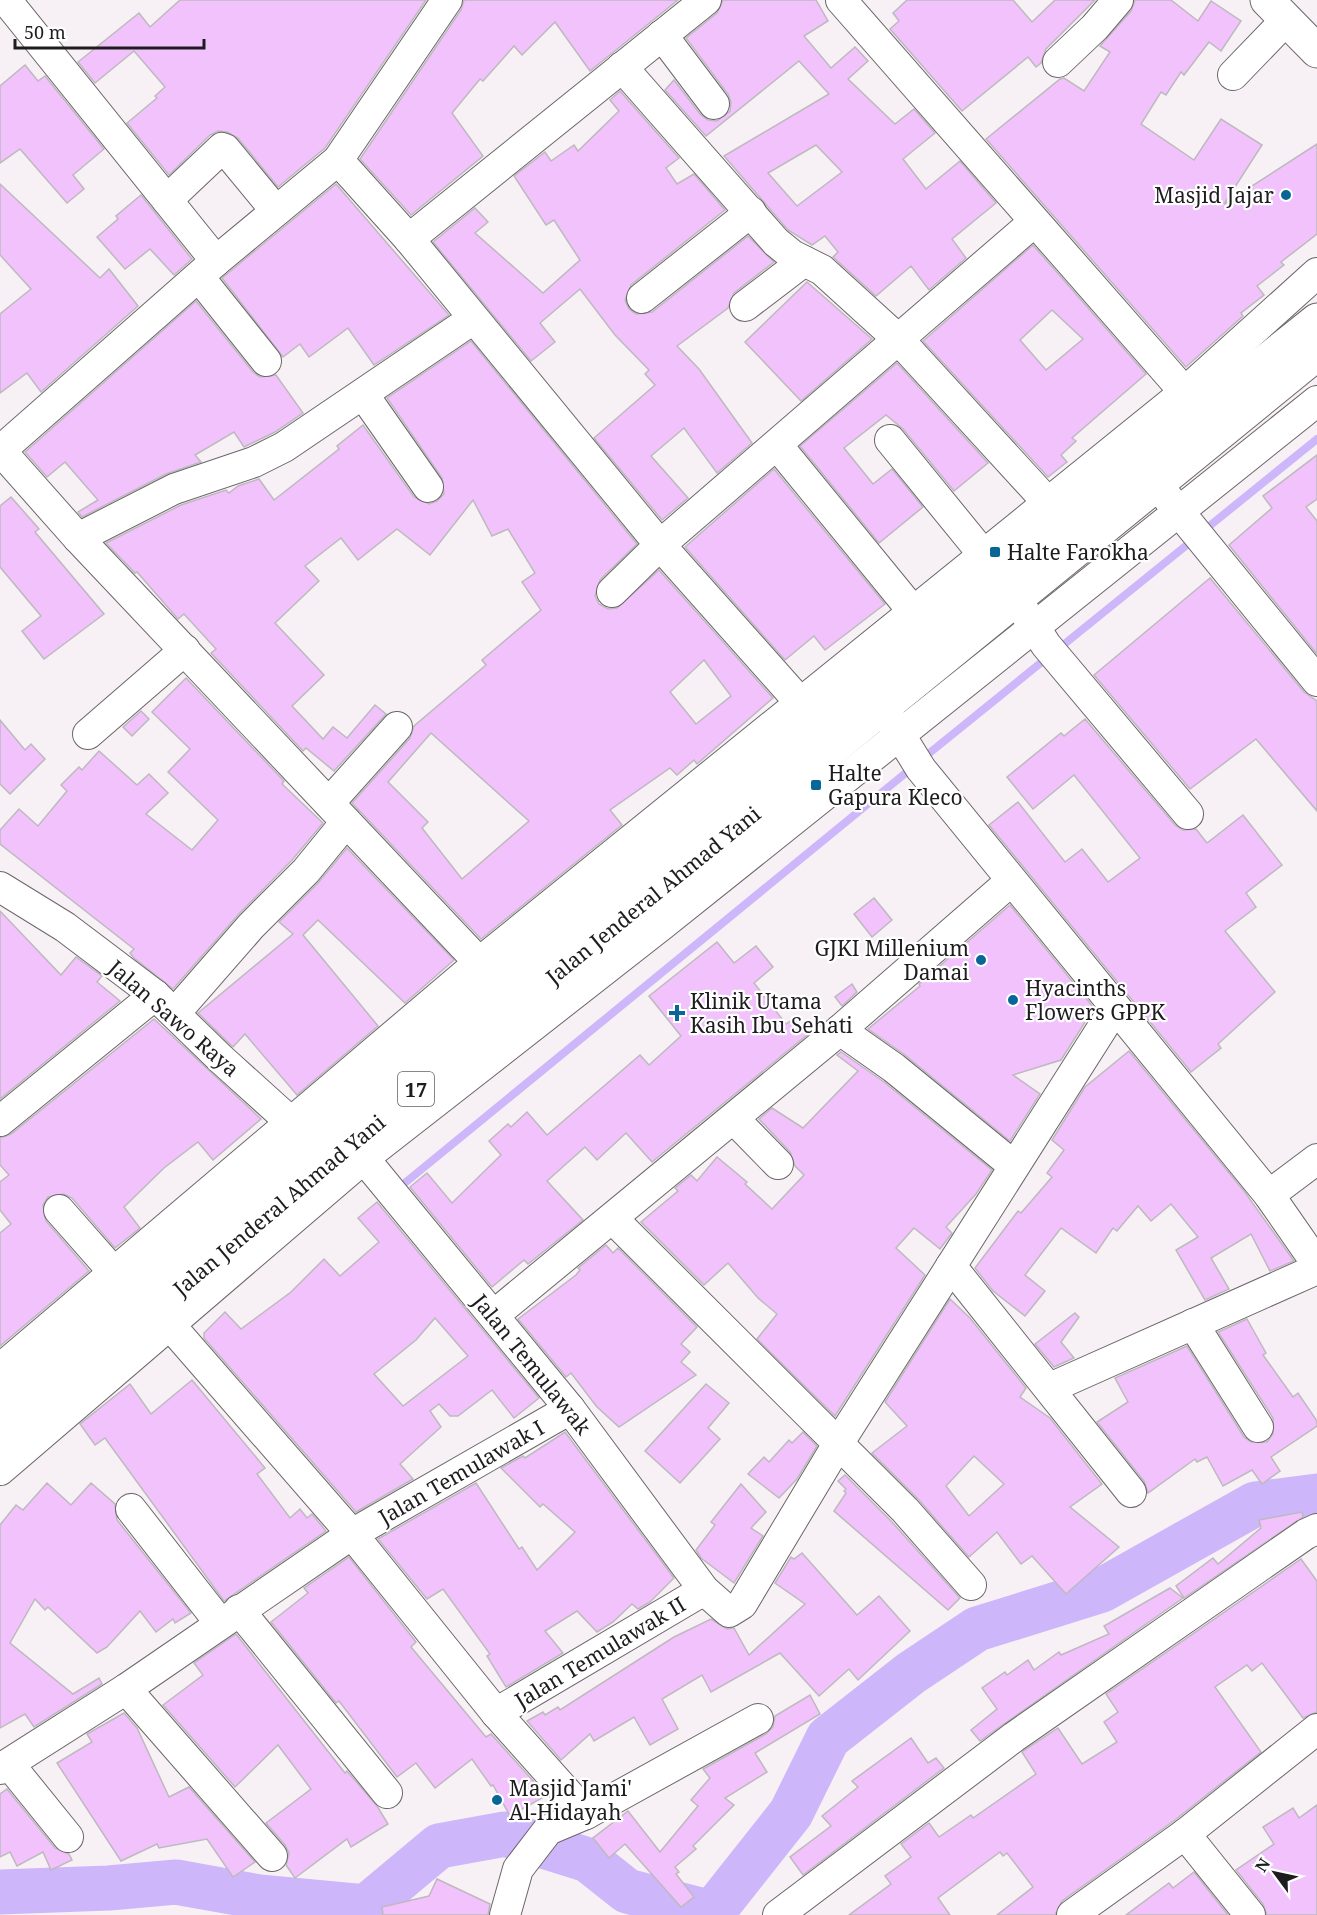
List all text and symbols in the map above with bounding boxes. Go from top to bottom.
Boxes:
scale bar [15,12,204,50]
text: 50 m [24,20,66,44]
place label: Masjid Jajar [1154,181,1274,209]
marker: Masjid Jajar [1279,188,1293,202]
place label: Halte Farokha [1007,538,1149,566]
marker: Halte Farokha [988,545,1002,559]
place label: Halte Gapura Kleco [828,759,963,811]
marker: Halte Gapura Kleco [809,778,823,792]
street label: Jalan Jenderal Ahmad Yani [539,799,766,991]
place label: GJKI Millenium Damai [815,934,969,986]
street label: Jalan Sawo Raya [102,953,245,1083]
marker: GJKI Millenium Damai [974,953,988,967]
place label: Hyacinths Flowers GPPK [1025,974,1166,1026]
place label: Klinik Utama Kasih Ibu Sehati [690,987,853,1039]
marker: Hyacinths Flowers GPPK [1006,993,1020,1007]
marker: Klinik Utama Kasih Ibu Sehati [668,1004,686,1022]
road number: 17 [398,1072,434,1106]
street label: Jalan Jenderal Ahmad Yani [166,1108,391,1303]
street label: Jalan Temulawak [466,1287,598,1441]
street label: Jalan Temulawak I [372,1413,549,1531]
street label: Jalan Temulawak II [509,1590,690,1715]
place label: Masjid Jami' Al-Hidayah [509,1774,632,1826]
marker: Masjid Jami' Al-Hidayah [490,1793,504,1807]
north arrow [1245,1843,1305,1903]
text: N [1250,1853,1275,1876]

